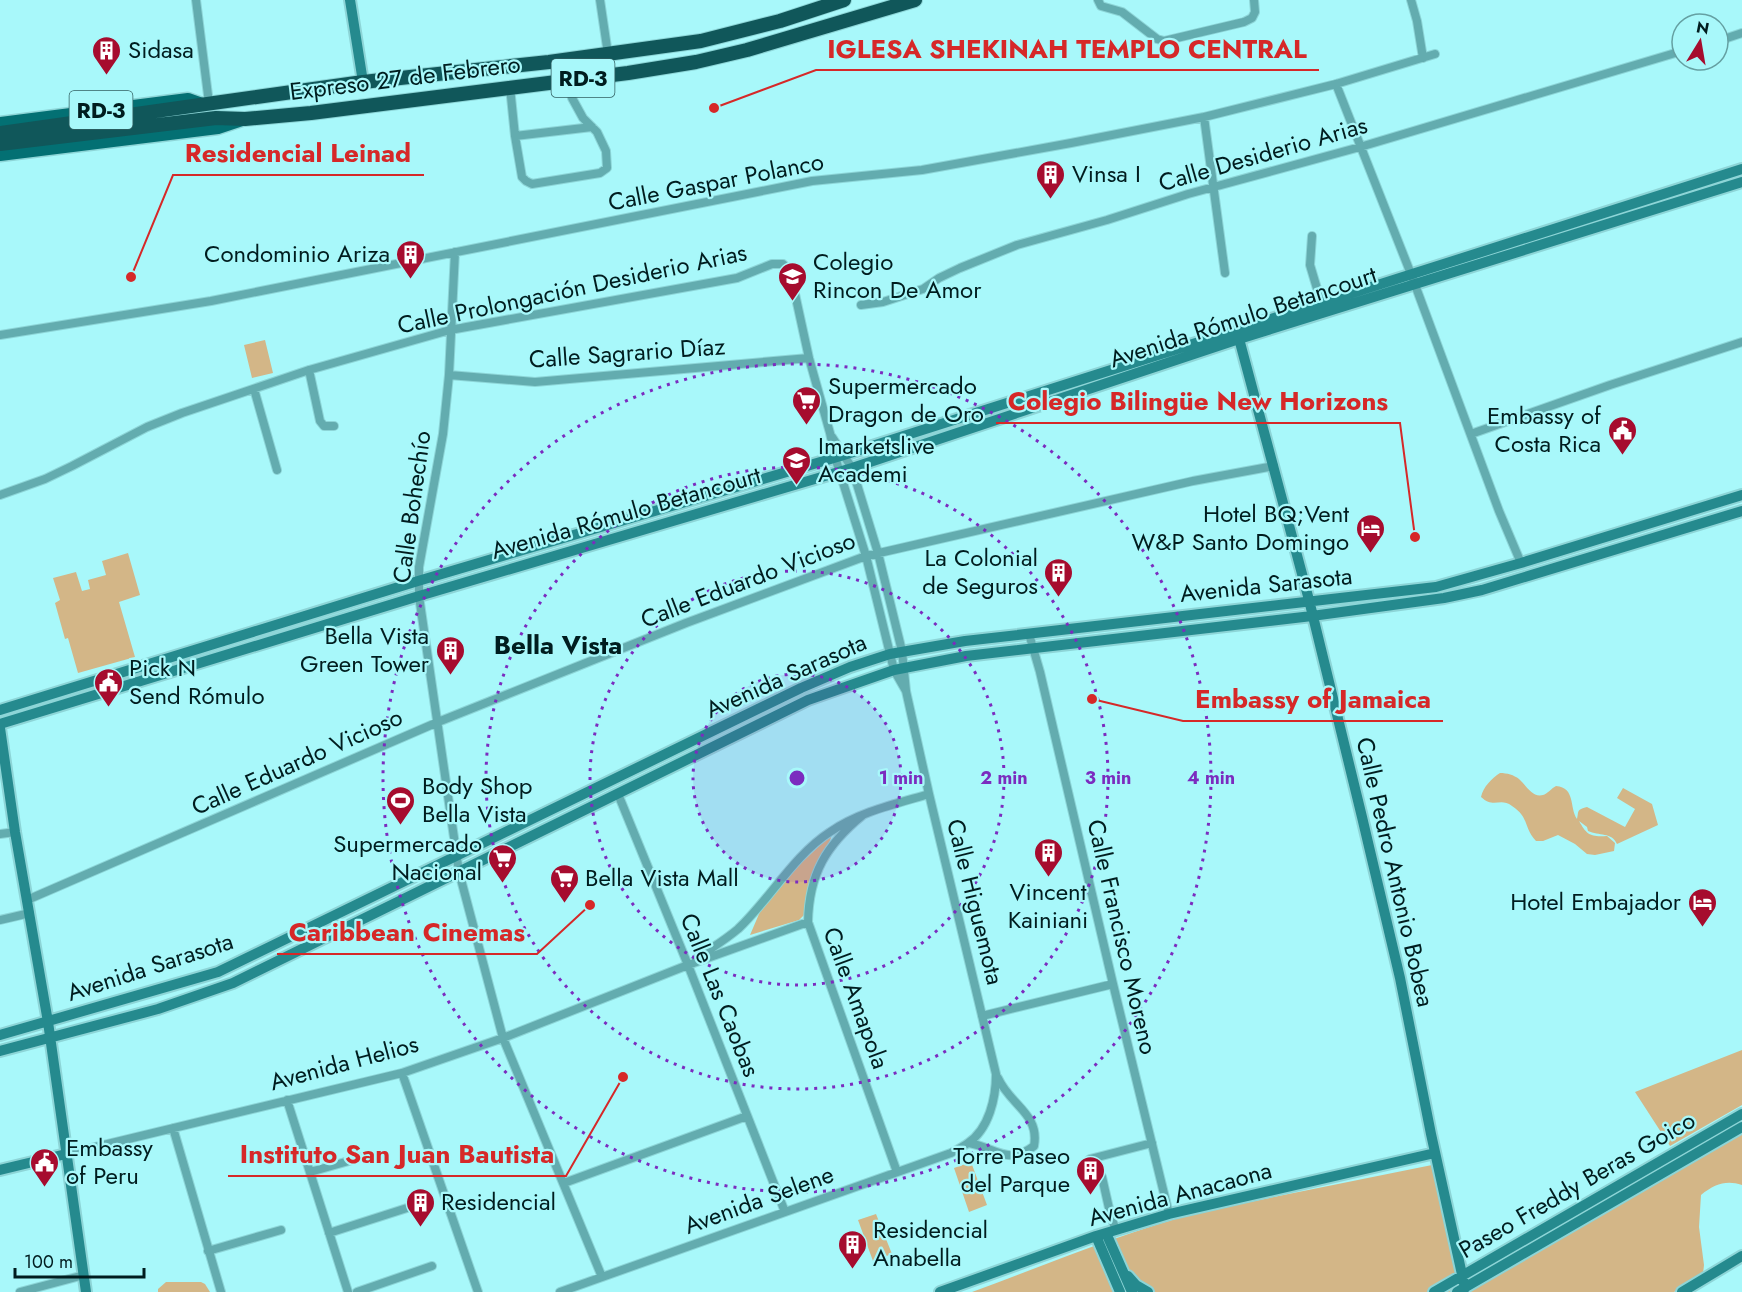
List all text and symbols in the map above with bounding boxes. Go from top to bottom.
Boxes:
north arrow [1670,12,1730,72]
text: N [1694,15,1711,40]
callout: IGLESA SHEKINAH TEMPLO CENTRAL [816,26,1319,70]
text: IGLESA SHEKINAH TEMPLO CENTRAL [827,30,1307,68]
place label: Sidasa [128,32,194,67]
building icon: Sidasa [91,34,123,76]
street label: Expreso 27 de Febrero [287,46,522,109]
road number: RD-3 [552,59,614,97]
road number: RD-3 [70,91,132,129]
street label: Calle Desiderio Arias [1154,107,1371,200]
callout: Residencial Leinad [173,131,424,175]
text: Residencial Leinad [185,134,411,172]
street label: Calle Gaspar Polanco [605,143,827,220]
place label: Vinsa I [1072,156,1141,191]
building icon: Vinsa I [1035,158,1067,200]
street label: Calle Prolongación Desiderio Arias [394,234,750,343]
place label: Condominio Ariza [204,236,390,271]
building icon: Condominio Ariza [395,238,427,280]
place label: Colegio Rincon De Amor [813,244,982,307]
street label: Avenida Rómulo Betancourt [1105,257,1381,376]
school or university icon: Colegio Rincon De Amor [776,260,808,302]
street label: Calle Sagrario Díaz [528,328,726,377]
place label: Supermercado Dragon de Oro [828,368,984,431]
callout: Colegio Bilingüe New Horizons [996,379,1400,423]
text: Colegio Bilingüe New Horizons [1008,382,1388,420]
supermarket icon: Supermercado Dragon de Oro [791,384,823,426]
place label: Embassy of Costa Rica [1487,398,1602,461]
public building icon: Embassy of Costa Rica [1606,414,1638,456]
place label: Imarketslive Academi [818,428,935,491]
street label: Calle Bohechío [383,429,440,585]
school or university icon: Imarketslive Academi [781,444,813,486]
street label: Avenida Rómulo Betancourt [487,457,765,568]
place label: Hotel BQ;Vent W&P Santo Domingo [1132,496,1349,559]
hotel icon: Hotel BQ;Vent W&P Santo Domingo [1354,512,1386,554]
street label: Calle Eduardo Vicioso [635,522,860,637]
place label: La Colonial de Seguros [922,540,1038,603]
building icon: La Colonial de Seguros [1043,556,1075,598]
street label: Avenida Sarasota [1178,558,1354,611]
place label: Bella Vista Green Tower [300,618,430,681]
street label: Avenida Sarasota [700,624,872,727]
district label: Bella Vista [494,626,622,664]
building icon: Bella Vista Green Tower [434,634,466,676]
place label: Pick N Send Rómulo [129,650,264,713]
public building icon: Pick N Send Rómulo [92,666,124,708]
callout: Embassy of Jamaica [1183,677,1443,721]
text: Embassy of Jamaica [1195,680,1431,718]
street label: Calle Eduardo Vicioso [186,699,408,824]
street label: Calle Pedro Antonio Bobea [1347,734,1444,1010]
text: 1 min [879,765,923,791]
text: 2 min [980,765,1028,791]
text: 3 min [1085,765,1131,791]
text: 4 min [1187,765,1235,791]
place label: Body Shop Bella Vista [422,768,532,831]
centre of rings [787,768,807,788]
sports icon: Body Shop Bella Vista [385,784,417,826]
street label: Calle Higuemota [938,815,1013,988]
street label: Calle Francisco Moreno [1078,816,1167,1058]
place label: Supermercado Nacional [333,826,482,889]
building icon: Vincent Kainiani [1032,836,1064,878]
supermarket icon: Supermercado Nacional [487,842,519,884]
place label: Bella Vista Mall [585,860,739,895]
supermarket icon: Bella Vista Mall [548,862,580,904]
place label: Vincent Kainiani [1008,874,1088,937]
place label: Hotel Embajador [1510,884,1682,919]
hotel icon: Hotel Embajador [1686,886,1718,928]
street label: Calle Las Caobas [672,908,769,1082]
callout: Caribbean Cinemas [277,910,537,954]
text: Caribbean Cinemas [289,913,525,951]
street label: Calle Amapola [815,922,898,1074]
street label: Avenida Sarasota [62,923,238,1010]
street label: Avenida Helios [266,1026,422,1099]
street label: Paseo Freddy Beras Goico [1452,1102,1702,1267]
place label: Embassy of Peru [66,1130,153,1193]
callout: Instituto San Juan Bautista [228,1132,566,1176]
text: Instituto San Juan Bautista [240,1135,554,1173]
place label: Torre Paseo del Parque [953,1138,1070,1201]
public building icon: Embassy of Peru [29,1146,61,1188]
street label: Avenida Anacaona [1084,1152,1276,1235]
building icon: Torre Paseo del Parque [1075,1154,1107,1196]
street label: Avenida Selene [679,1156,838,1243]
place label: Residencial [441,1184,556,1219]
building icon: Residencial [404,1186,436,1228]
place label: Residencial Anabella [873,1212,988,1275]
building icon: Residencial Anabella [836,1228,868,1270]
scale bar [15,1241,144,1279]
text: 100 m [24,1249,73,1275]

